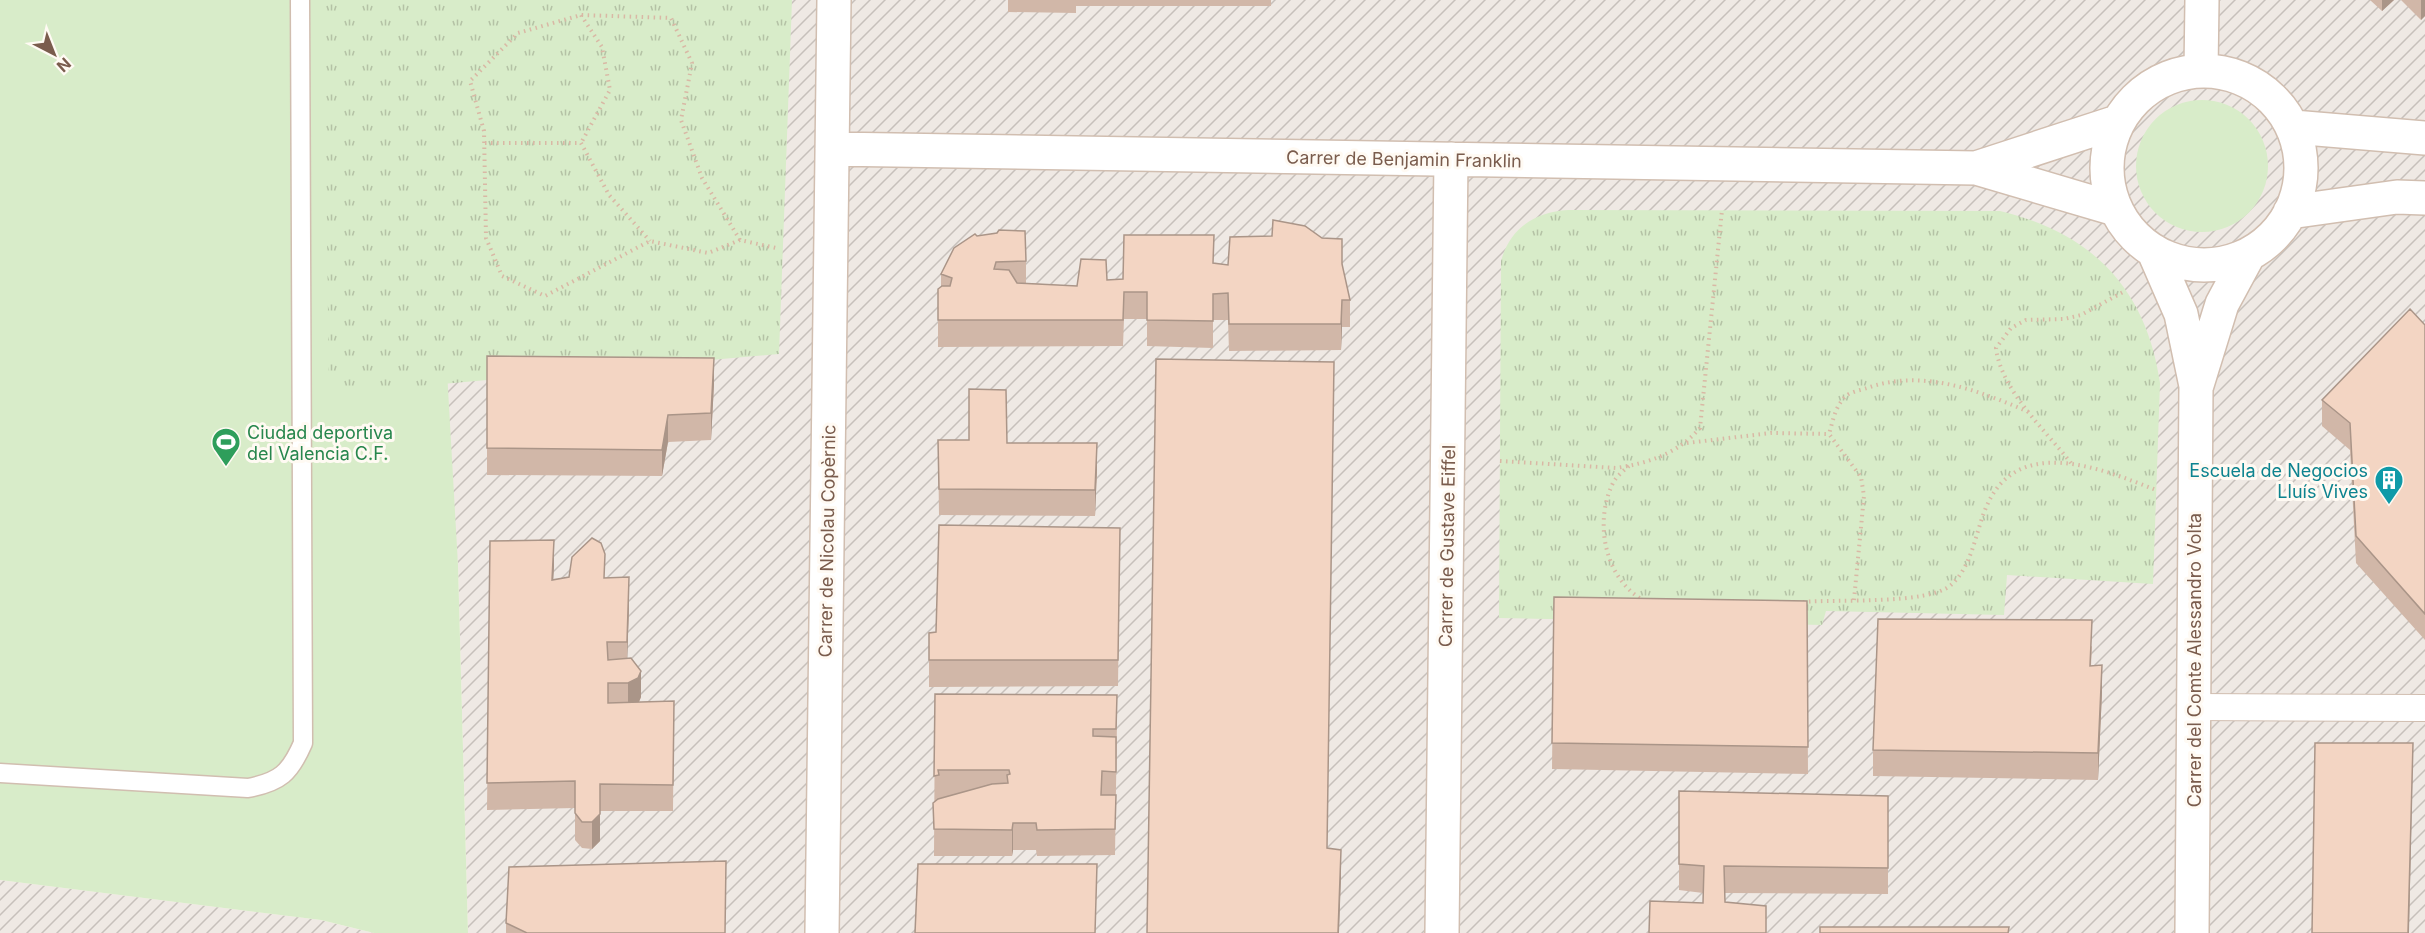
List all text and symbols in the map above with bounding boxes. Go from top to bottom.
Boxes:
north arrow [24,24,84,84]
text: N [53,54,75,77]
street label: Carrer de Benjamin Franklin [1286,146,1522,172]
place label: Ciudad deportiva del Valencia C.F. [247,422,393,464]
street label: Carrer de Nicolau Copèrnic [814,424,840,658]
sports icon: Ciudad deportiva del Valencia C.F. [210,426,242,468]
street label: Carrer de Gustave Eiffel [1435,445,1459,647]
place label: Escuela de Negocios Lluís Vives [2189,460,2368,502]
building icon: Escuela de Negocios Lluís Vives [2373,464,2405,506]
street label: Carrer del Comte Alessandro Volta [2184,513,2205,807]

